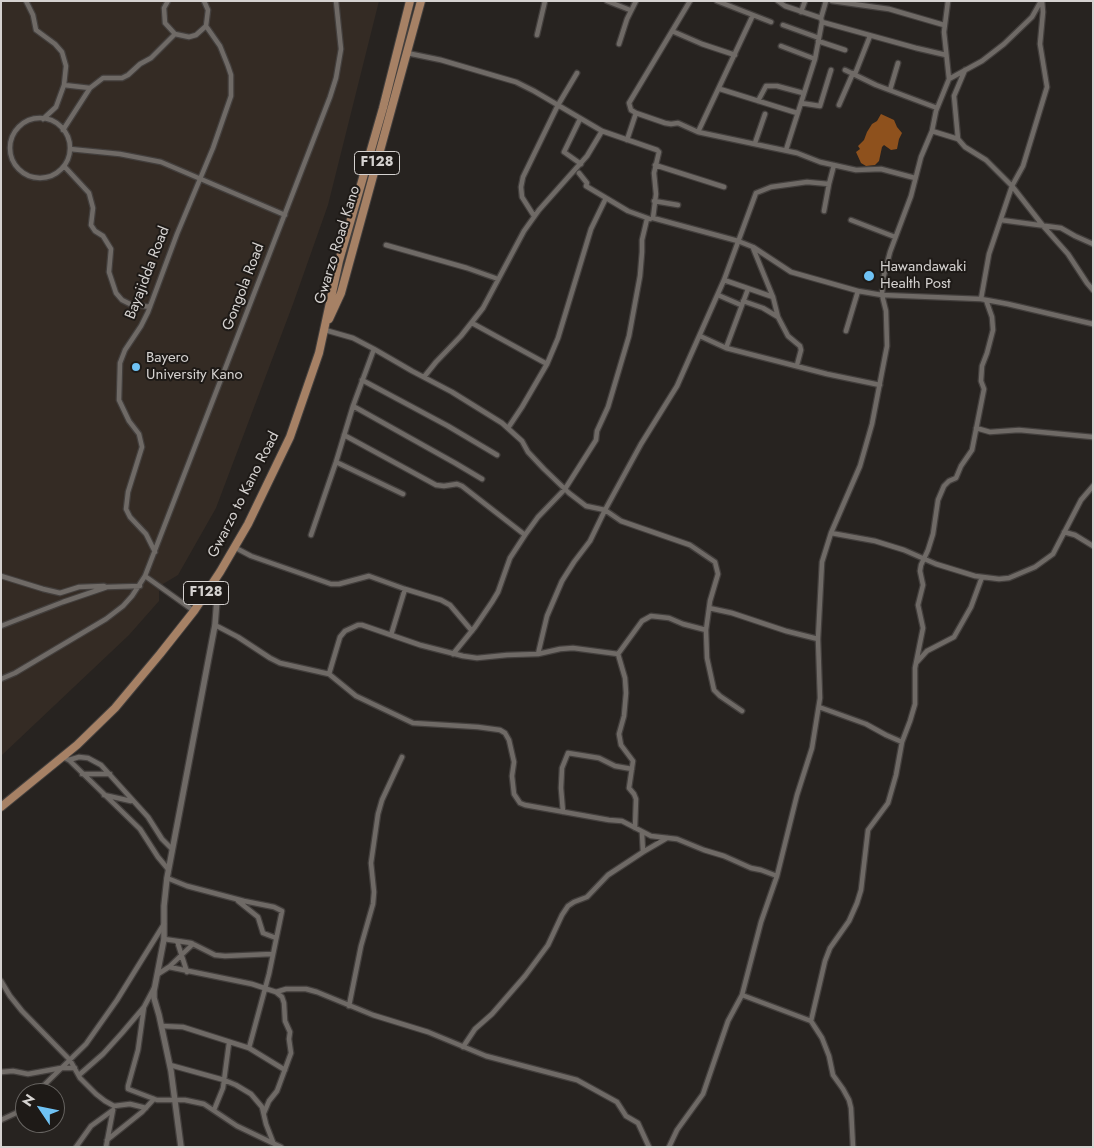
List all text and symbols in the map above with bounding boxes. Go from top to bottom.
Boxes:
road number: F128 [354,152,400,174]
street label: Gwarzo Road Kano [311,184,365,306]
street label: Bayajidda Road [122,224,174,322]
street label: Gongola Road [219,241,269,333]
place label: Hawandawaki Health Post [880,258,967,293]
marker: Hawandawaki Health Post [862,269,876,283]
place label: Bayero University Kano [146,349,243,384]
marker: Bayero University Kano [130,361,142,373]
street label: Gwarzo to Kano Road [204,429,284,561]
road number: F128 [184,582,228,604]
north arrow [15,1083,65,1133]
text: N [17,1090,40,1110]

